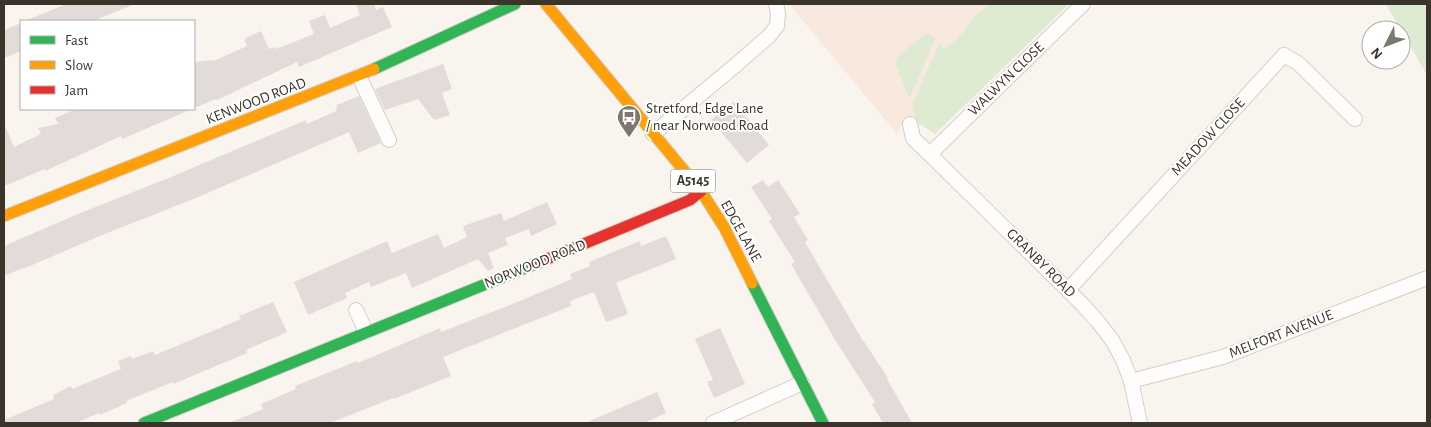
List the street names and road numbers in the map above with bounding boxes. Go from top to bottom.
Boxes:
street label: WALWYN CLOSE [965,39,1047,119]
street label: KENWOOD ROAD [204,75,308,127]
street label: MEADOW CLOSE [1168,95,1248,179]
road number: A5145 [670,170,716,192]
street label: EDGE LANE [718,198,764,264]
street label: GRANBY ROAD [1004,226,1079,301]
street label: NORWOOD ROAD [482,237,588,291]
street label: MELFORT AVENUE [1227,307,1335,361]

